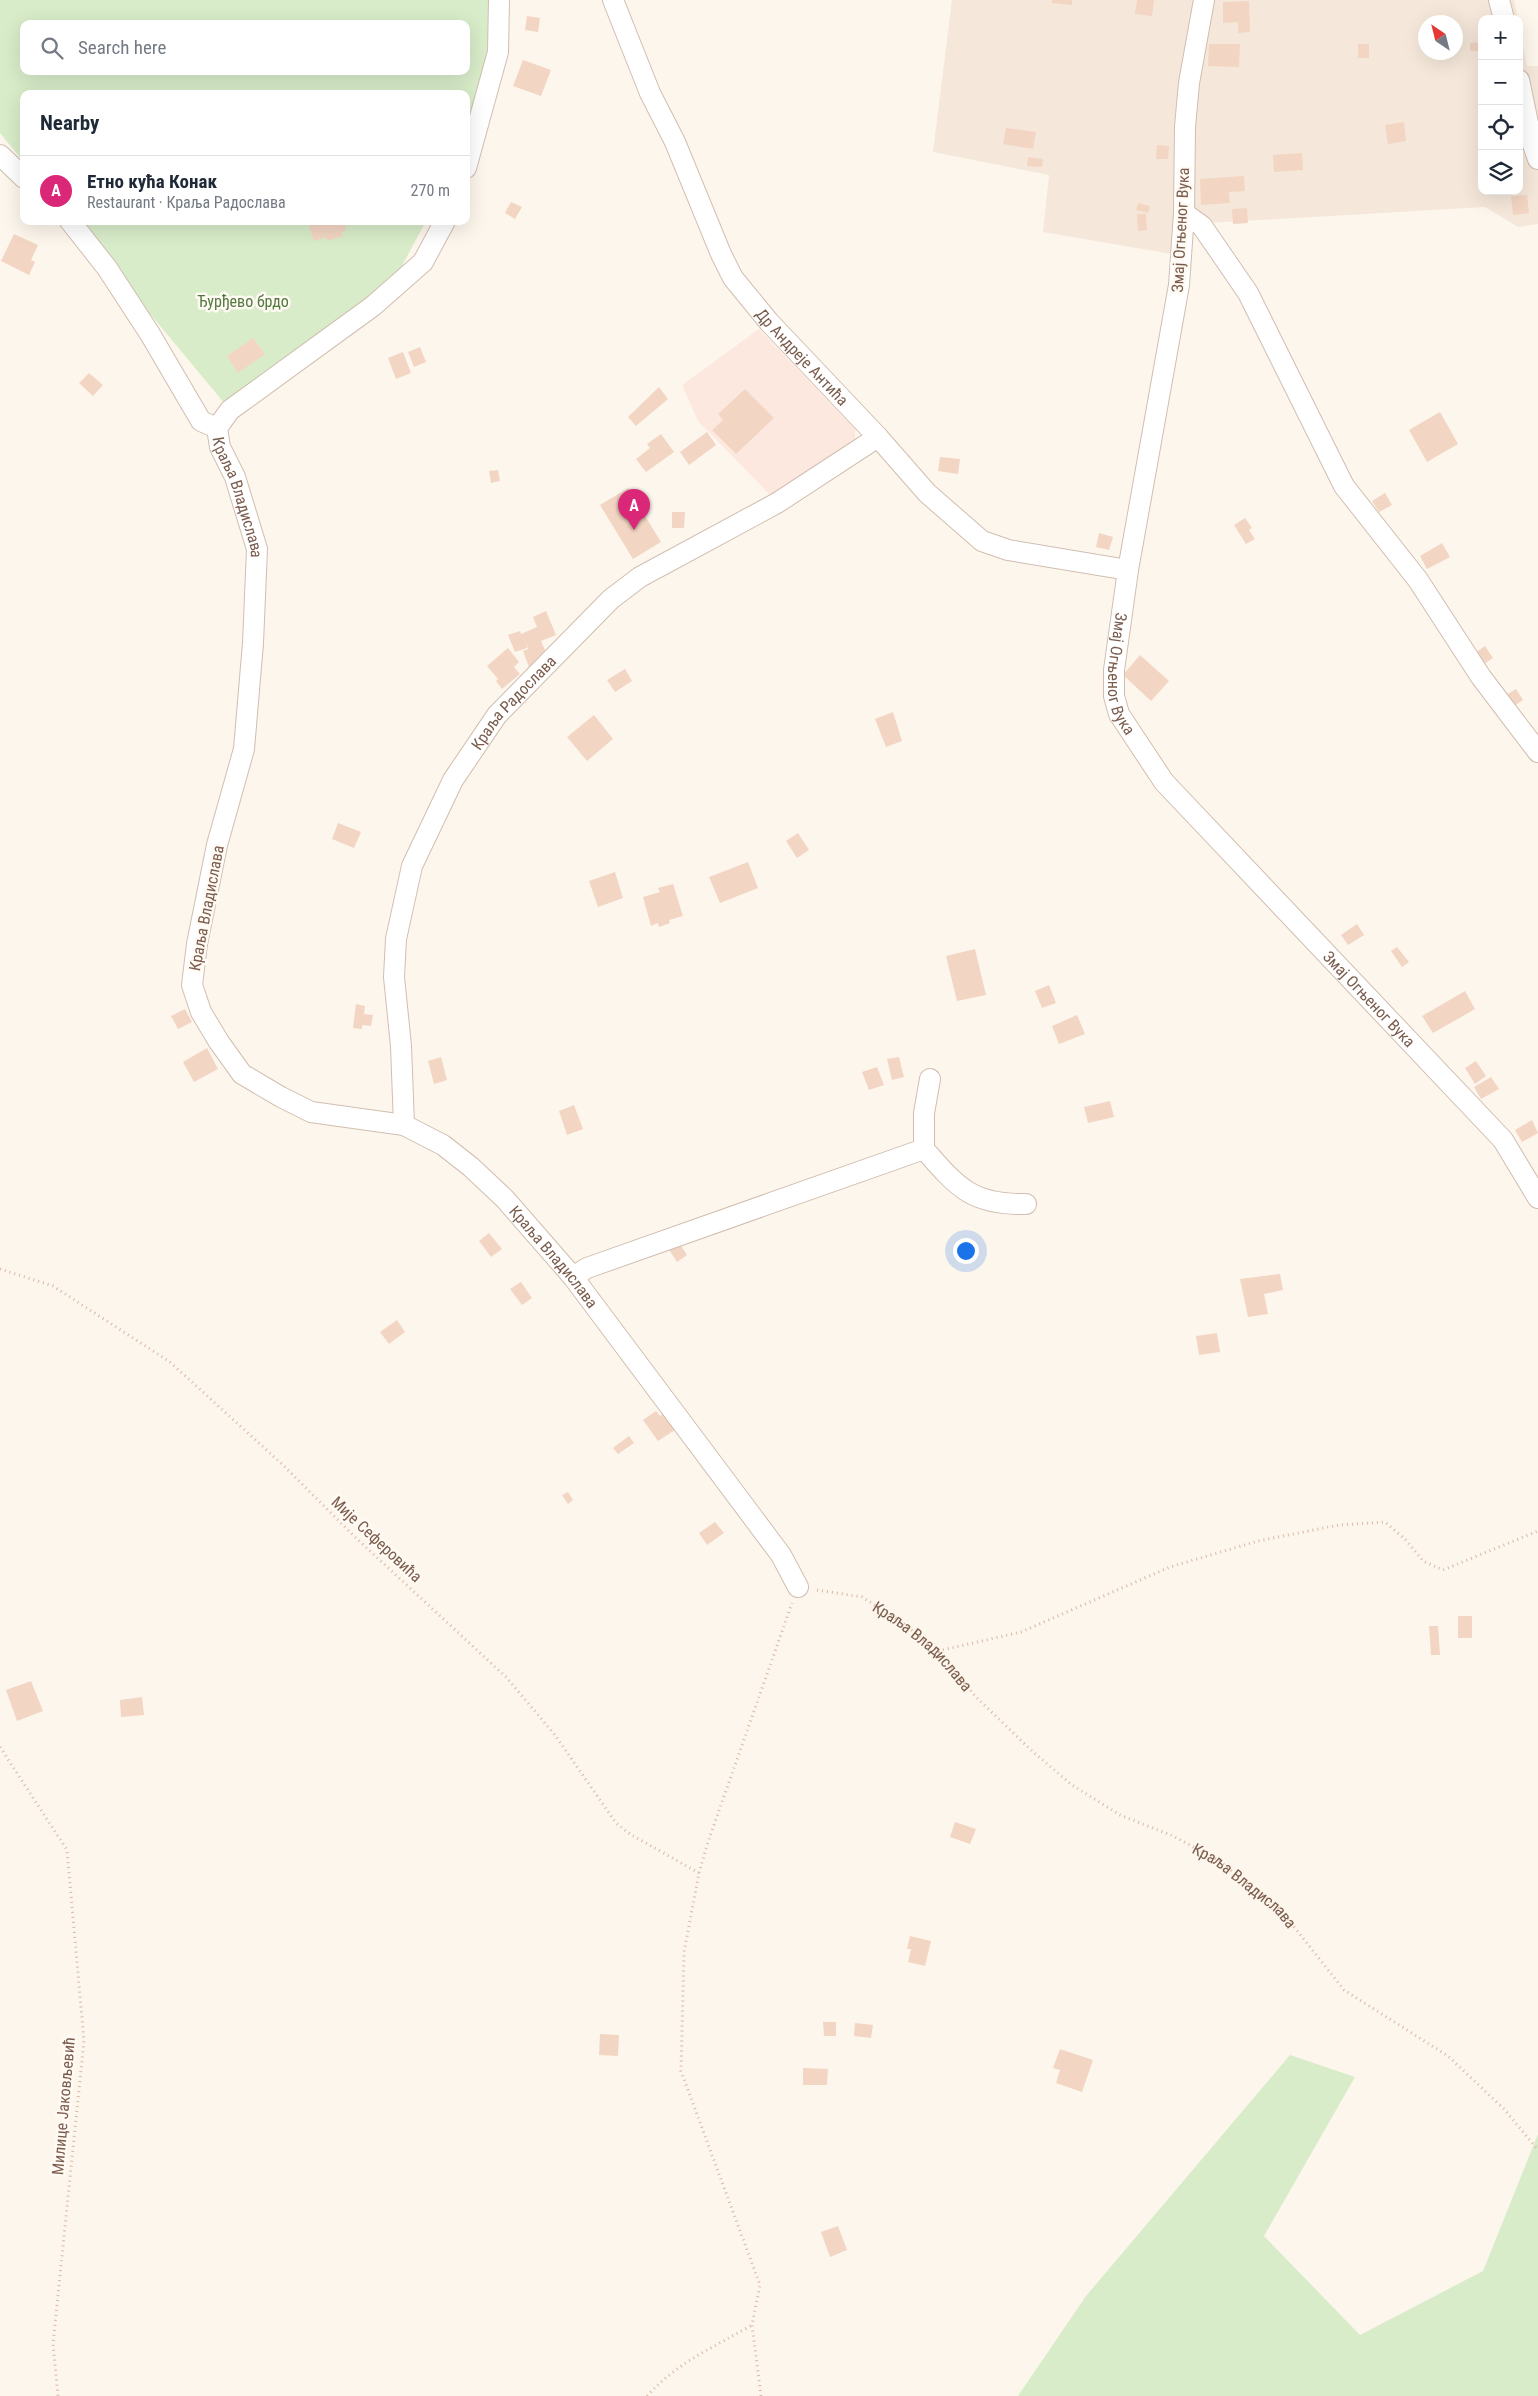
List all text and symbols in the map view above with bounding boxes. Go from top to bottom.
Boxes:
north arrow [1418,15,1463,60]
map controls [1478,15,1523,195]
button: + [1478,15,1523,60]
search box [20,20,470,75]
icon: search [38,34,66,62]
text: Search here [78,36,166,59]
button: − [1478,60,1523,105]
button: locate [1478,105,1523,150]
text: Nearby [40,111,99,135]
button: layers [1478,150,1523,195]
street label: Змај Огњеног Вука [1168,167,1193,293]
text: Етно кућа Конак [87,170,217,193]
text: A [51,181,61,200]
text: 270 m [411,181,450,200]
text: Restaurant · Краља Радослава [87,193,286,212]
park label: Ђурђево брдо [197,292,289,311]
street label: Др Андреје Антића [752,305,852,410]
street label: Краља Владислава [209,435,266,558]
pin: A [618,489,650,530]
street label: Змај Огњеног Вука [1104,611,1139,738]
street label: Краља Радослава [467,652,560,753]
street label: Краља Владислава [185,844,228,973]
street label: Змај Огњеног Вука [1319,947,1419,1051]
street label: Краља Владислава [505,1202,602,1312]
your location [953,1238,979,1264]
street label: Мије Сеферовића [327,1493,426,1586]
street label: Краља Владислава [869,1597,976,1695]
street label: Краља Владислава [1189,1839,1300,1932]
street label: Милице Јаковљевић [48,2036,79,2176]

